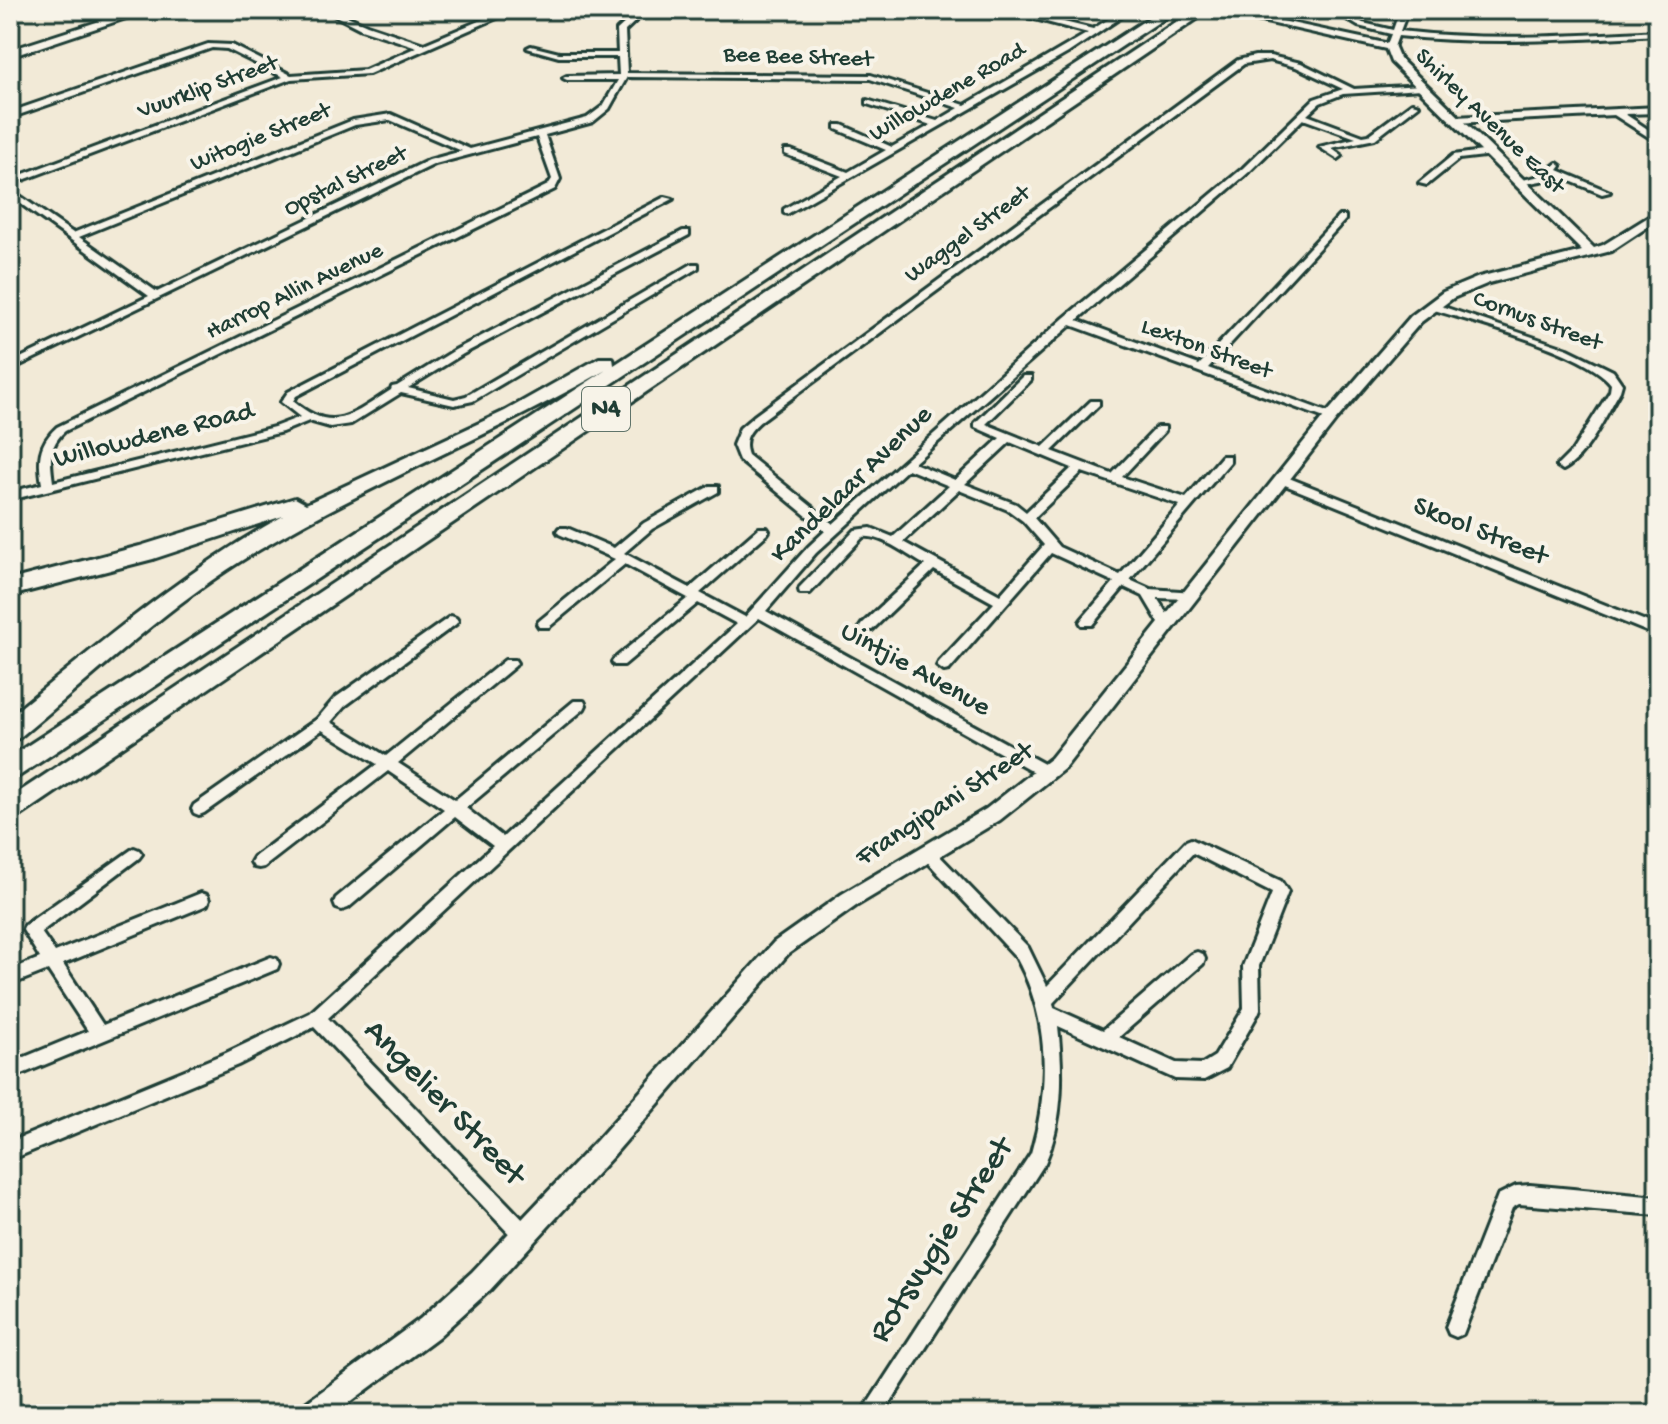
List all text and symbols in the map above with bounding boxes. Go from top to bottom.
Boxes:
street label: Willowdene Road [865,36,1033,149]
street label: Bee Bee Street [722,41,875,75]
street label: Shirley Avenue East [1408,43,1572,203]
street label: Vuurklip Street [133,48,284,127]
street label: Witogie Street [187,96,337,179]
street label: Opstal Street [280,139,414,224]
street label: Waggel Street [899,178,1038,290]
street label: Harrop Allin Avenue [202,236,389,347]
street label: Cornus Street [1469,285,1608,359]
street label: Lexton Street [1137,313,1277,388]
road number: N4 [582,387,630,431]
street label: Willowdene Road [51,395,260,477]
street label: Kandelaar Avenue [764,399,941,571]
street label: Skool Street [1408,490,1554,575]
street label: Uintjie Avenue [834,615,996,725]
street label: Frangipani Street [849,734,1042,875]
street label: Angelier Street [353,1012,535,1198]
street label: Rotsvygie Street [862,1128,1026,1351]

